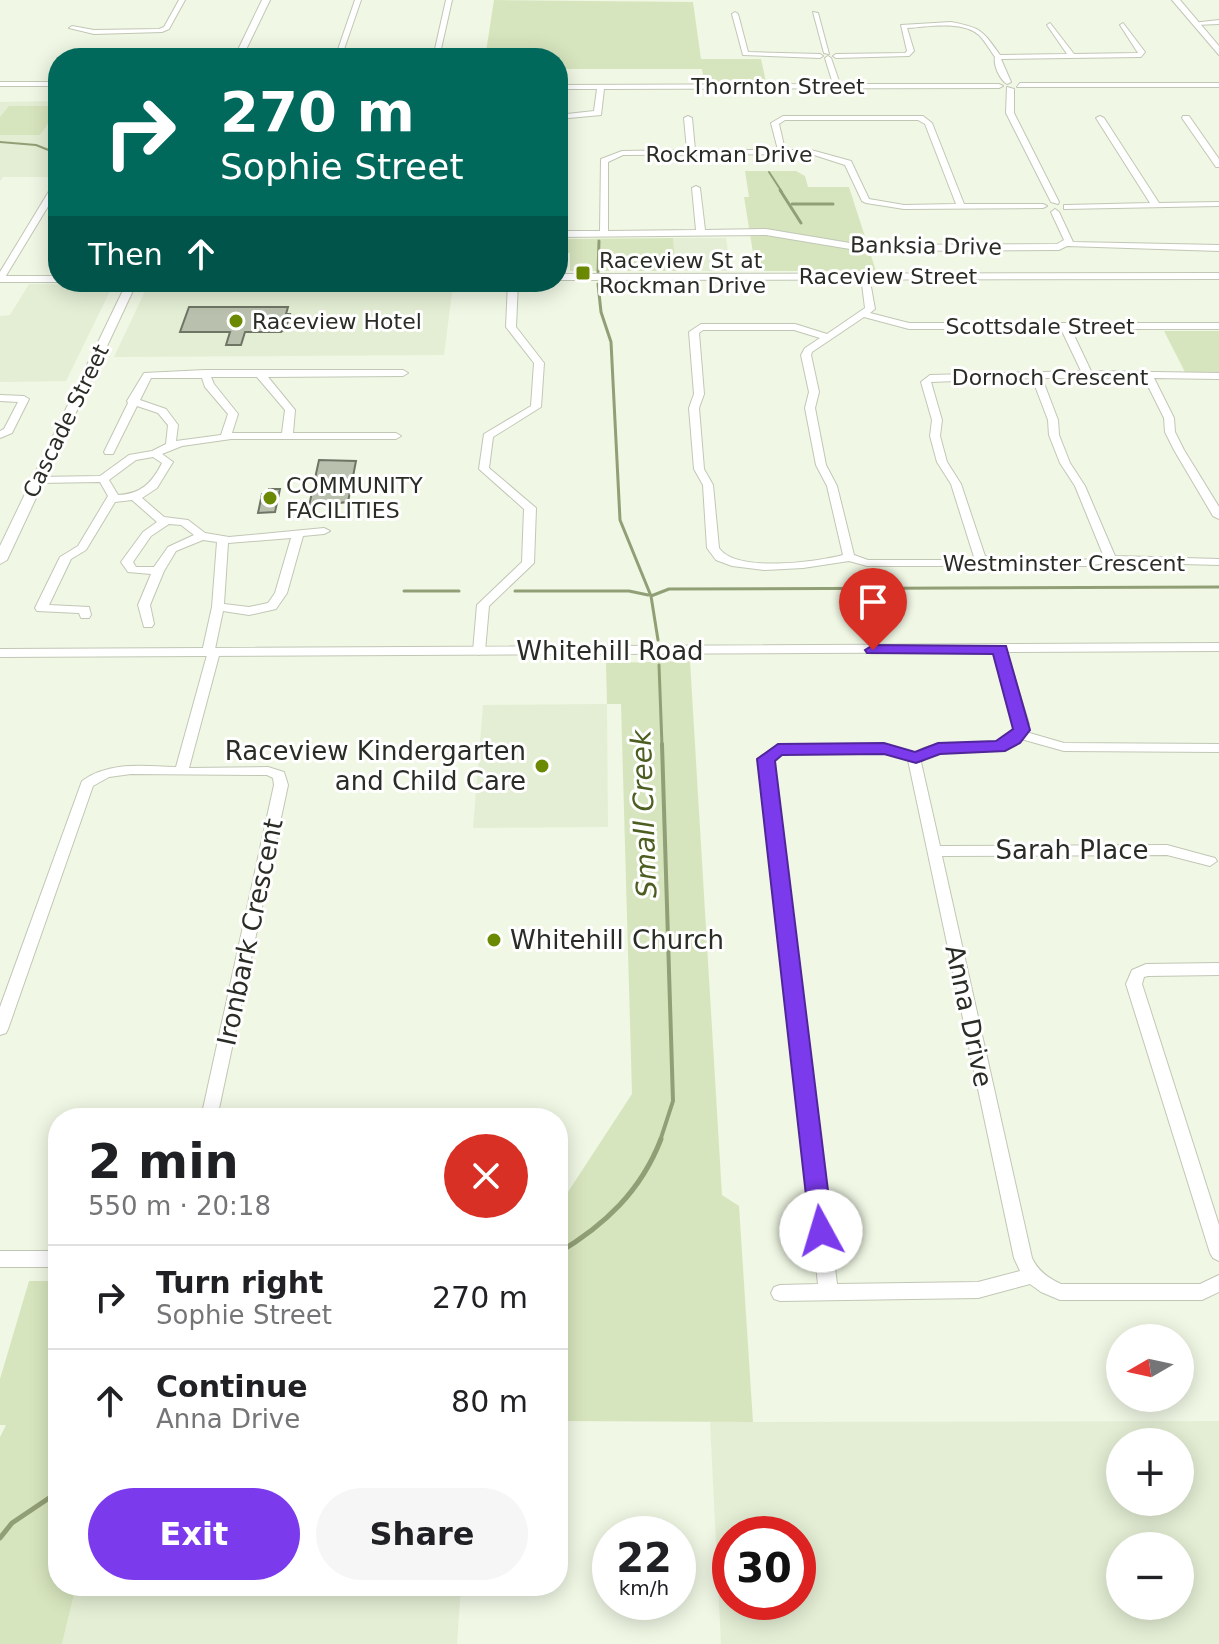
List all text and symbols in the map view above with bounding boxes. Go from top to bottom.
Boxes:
street label: Thornton Street [690,74,865,99]
text: 270 m [220,79,415,144]
icon: right [88,80,192,184]
street label: Rockman Drive [645,142,813,167]
text: Sophie Street [220,146,464,187]
icon: ahead [179,232,223,276]
street label: Banksia Drive [850,232,1002,260]
text: Then [88,237,163,272]
place label: Raceview St at Rockman Drive [599,248,766,298]
marker: Raceview St at Rockman Drive [574,264,592,282]
street label: Raceview Street [799,264,978,289]
place label: Raceview Hotel [252,309,422,334]
marker: Raceview Hotel [227,312,245,330]
street label: Scottsdale Street [945,314,1135,339]
street label: Cascade Street [18,340,114,502]
street label: Dornoch Crescent [952,365,1149,390]
place label: COMMUNITY FACILITIES [286,473,423,523]
marker: COMMUNITY FACILITIES [261,489,279,507]
street label: Westminster Crescent [943,551,1186,576]
pin [839,568,907,650]
icon: arrive [851,580,895,624]
street label: Whitehill Road [516,636,704,666]
water label: Small Creek [625,727,663,899]
place label: Raceview Kindergarten and Child Care [225,736,526,796]
marker: Raceview Kindergarten and Child Care [533,757,551,775]
street label: Ironbark Crescent [211,816,289,1048]
street label: Sarah Place [996,835,1148,865]
place label: Whitehill Church [510,925,724,955]
marker: Whitehill Church [485,931,503,949]
street label: Anna Drive [939,942,999,1090]
text: 2 min [88,1133,239,1189]
button: close [444,1134,528,1218]
position arrow [779,1189,863,1273]
text: 550 m · 20:18 [88,1191,271,1221]
text: Turn right [156,1265,323,1300]
icon: right [88,1275,132,1319]
text: 270 m [432,1280,528,1315]
text: Sophie Street [156,1300,332,1330]
north arrow [1106,1324,1194,1412]
map controls [1106,1324,1194,1620]
text: Continue [156,1369,308,1404]
icon: ahead [88,1379,132,1423]
text: 80 m [451,1384,528,1419]
text: Anna Drive [156,1404,300,1434]
button: + [1106,1428,1194,1516]
button: Exit [88,1488,300,1580]
button: Share [316,1488,528,1580]
speed limit sign: 30 [712,1516,816,1620]
button: − [1106,1532,1194,1620]
text: 22 [616,1535,672,1581]
text: km/h [619,1576,669,1600]

